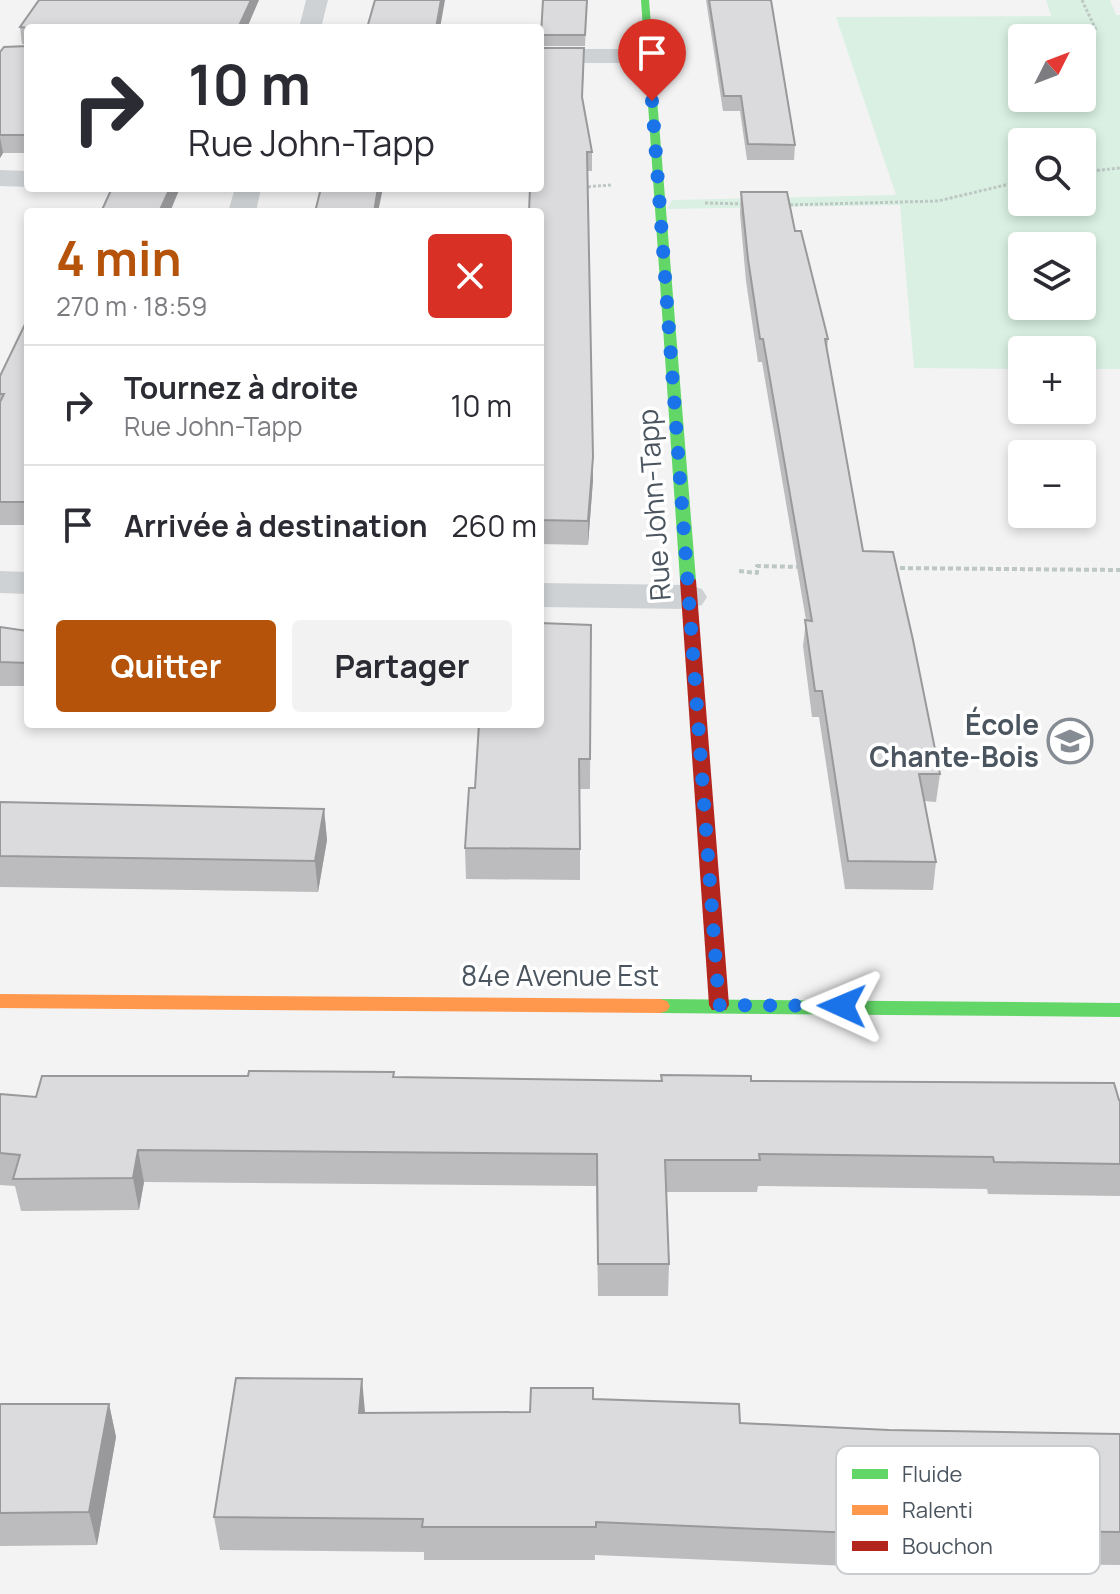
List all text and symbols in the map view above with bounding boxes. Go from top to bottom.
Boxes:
pin [618,19,686,101]
north arrow [1008,24,1096,112]
map controls [1008,24,1096,528]
icon: arrive [630,31,674,75]
text: 10 m [188,45,311,122]
icon: right [56,56,160,160]
text: Rue John-Tapp [188,118,435,167]
button: search [1008,128,1096,216]
text: 4 min [56,225,181,290]
button: layers [1008,232,1096,320]
button: close [428,234,512,318]
text: 270 m · 18:59 [56,288,207,324]
button: + [1008,336,1096,424]
text: Tournez à droite [124,367,358,408]
icon: right [56,383,100,427]
text: 10 m [451,385,512,426]
text: Rue John-Tapp [124,408,302,444]
street label: Rue John-Tapp [627,408,679,602]
button: − [1008,440,1096,528]
icon: arrive [56,503,100,547]
text: Arrivée à destination [124,505,427,546]
text: 260 m [451,505,537,546]
button: Quitter [56,620,276,712]
button: Partager [292,620,512,712]
place label: École Chante-Bois [869,705,1039,775]
school or university icon: École Chante-Bois [1046,717,1094,765]
street label: 84e Avenue Est [461,956,659,994]
position arrow [800,964,884,1048]
legend [836,1446,1100,1574]
text: Fluide [902,1459,962,1489]
text: Ralenti [902,1495,973,1525]
text: Bouchon [902,1531,993,1561]

